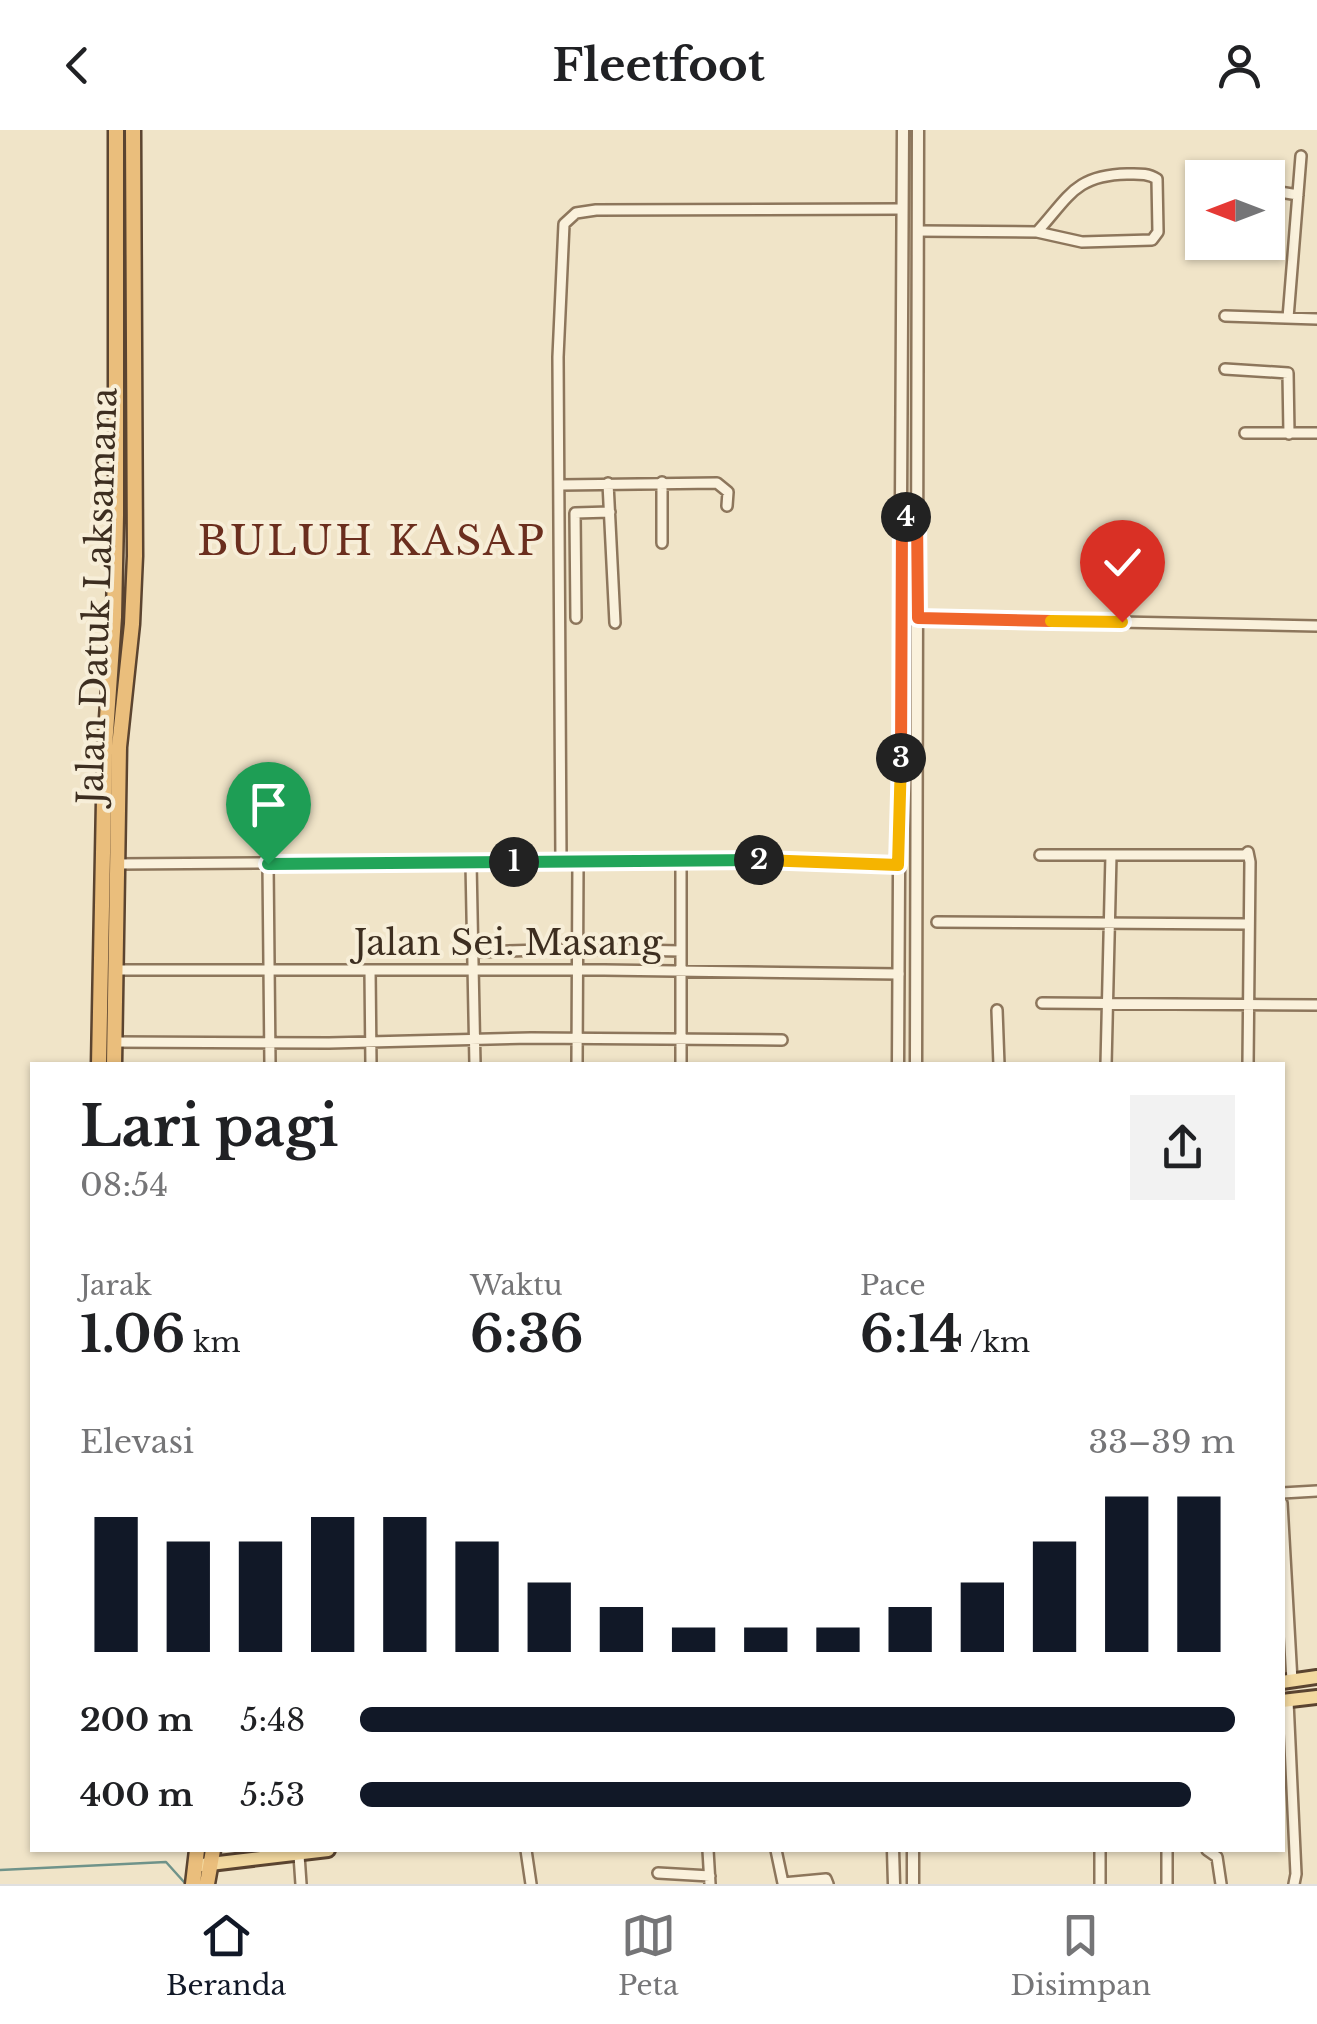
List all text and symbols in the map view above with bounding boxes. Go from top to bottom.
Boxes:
text: Fleetfoot [552,37,765,93]
icon: back [50,38,105,93]
icon: person [1212,38,1267,93]
north arrow [1185,160,1285,260]
map controls [1185,160,1285,260]
street label: Jalan Datuk Laksamana [68,386,126,809]
pin: 4 [881,492,931,542]
text: 4 [897,499,915,534]
district label: BULUH KASAP [198,516,546,566]
pin [1080,520,1165,623]
icon: check [1095,535,1150,590]
pin: 3 [876,733,926,783]
text: 3 [892,740,910,775]
pin [226,762,311,865]
icon: arrive [241,777,296,832]
pin: 2 [734,835,784,885]
pin: 1 [489,837,539,887]
text: 2 [750,842,768,877]
text: 1 [508,844,520,879]
street label: Jalan Sei. Masang [350,921,663,964]
text: Lari pagi [80,1093,338,1161]
button: share [1130,1095,1235,1200]
text: 08:54 [80,1165,168,1205]
text: Jarak [80,1268,152,1303]
text: Waktu [470,1268,563,1303]
text: Pace [860,1268,925,1303]
text: 1.06 [80,1303,185,1366]
text: 6:36 [470,1303,583,1366]
text: 6:14 [860,1303,963,1366]
text: km [185,1325,241,1360]
text: /km [963,1325,1030,1360]
text: Elevasi [80,1422,194,1462]
text: 33–39 m [1089,1422,1235,1462]
text: 200 m [80,1700,193,1740]
text: 5:48 [240,1700,305,1740]
text: 400 m [80,1775,193,1815]
text: 5:53 [240,1775,305,1815]
tab: Beranda [166,1908,286,2003]
tab: Peta [618,1908,679,2003]
tab: Disimpan [1011,1908,1151,2003]

